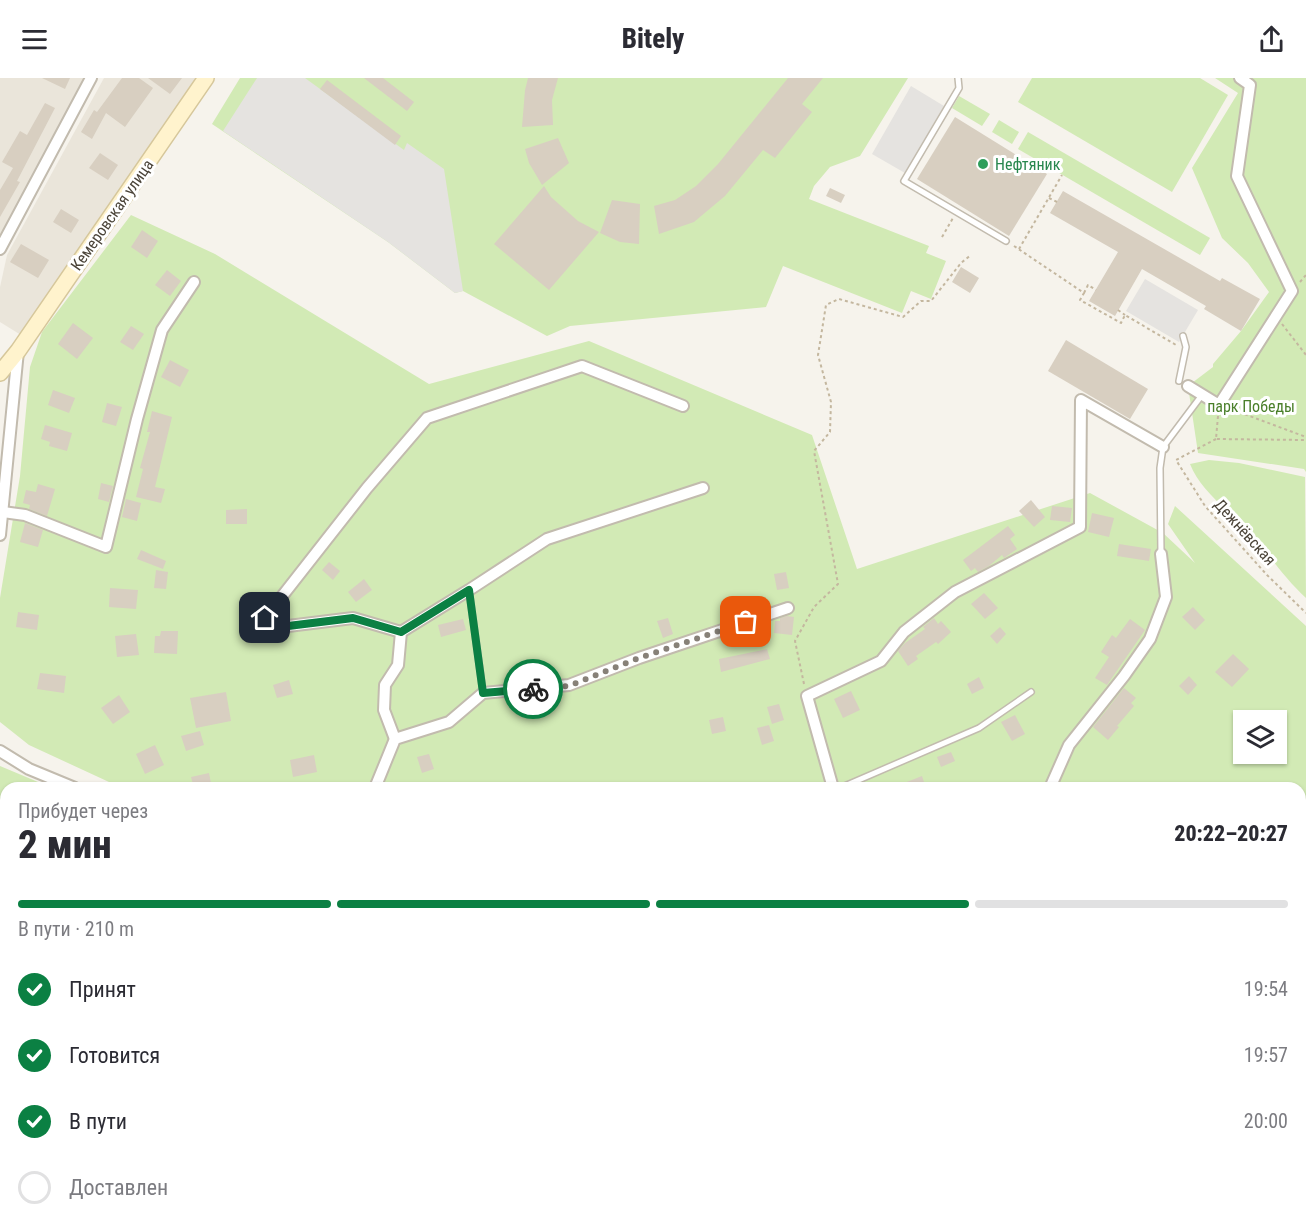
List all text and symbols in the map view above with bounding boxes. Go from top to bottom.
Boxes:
icon: menu [18,23,51,56]
text: Bitely [622,23,684,55]
icon: share [1255,23,1288,56]
place label: Нефтяник [995,155,1061,174]
street label: Кемеровская улица [67,156,157,274]
marker: Нефтяник [976,157,990,171]
park label: парк Победы [1207,397,1295,416]
street label: Дежнёвская [1210,495,1280,569]
pin [239,592,290,643]
pin [720,596,771,647]
icon: home [248,601,281,634]
icon: bag [729,605,762,638]
courier [503,659,563,719]
icon: bike [517,673,550,706]
map controls [1233,710,1287,764]
button: layers [1233,710,1287,764]
text: Прибудет через [18,799,148,823]
text: 20:22–20:27 [1174,821,1288,846]
text: 2 мин [18,822,112,868]
text: В пути · 210 m [18,917,134,941]
icon: check [18,973,51,1006]
text: Принят [69,977,136,1002]
text: 19:54 [1244,977,1288,1001]
icon: check [18,1039,51,1072]
text: Готовится [69,1043,160,1068]
text: 19:57 [1244,1043,1288,1067]
icon: check [18,1105,51,1138]
text: В пути [69,1109,127,1134]
text: 20:00 [1244,1109,1288,1133]
text: Доставлен [69,1175,168,1200]

